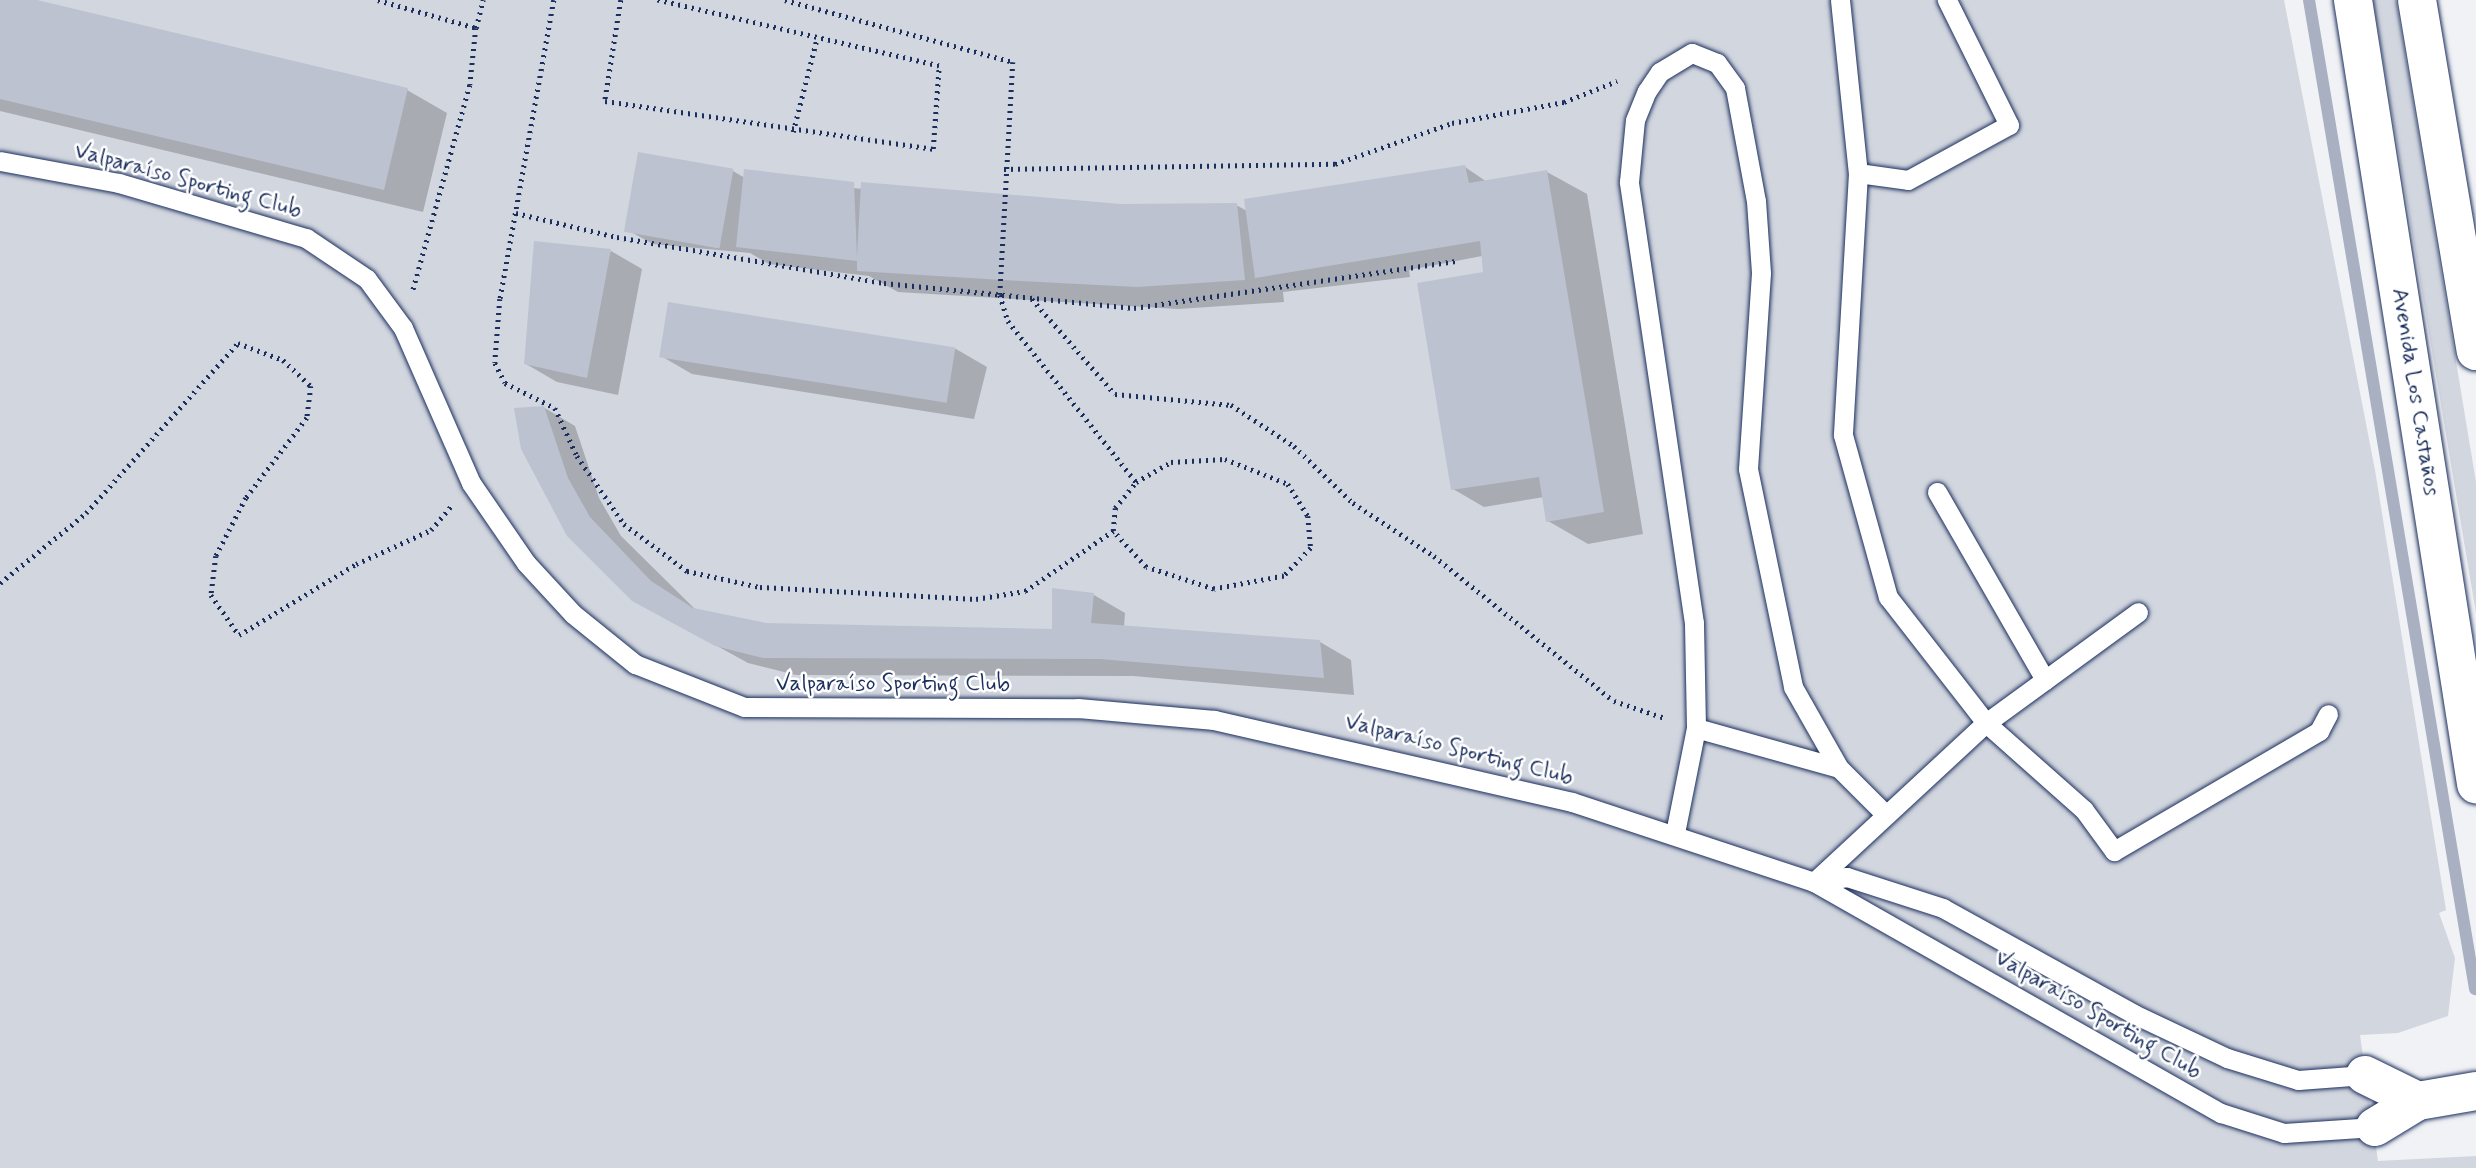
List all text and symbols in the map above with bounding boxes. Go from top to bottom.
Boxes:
street label: Valparaíso Sporting Club [70,137,306,225]
street label: Avenida Los Castaños [2385,286,2445,498]
street label: Valparaíso Sporting Club [774,670,1012,698]
street label: Valparaíso Sporting Club [1340,708,1578,792]
street label: Valparaíso Sporting Club [1988,944,2208,1086]

